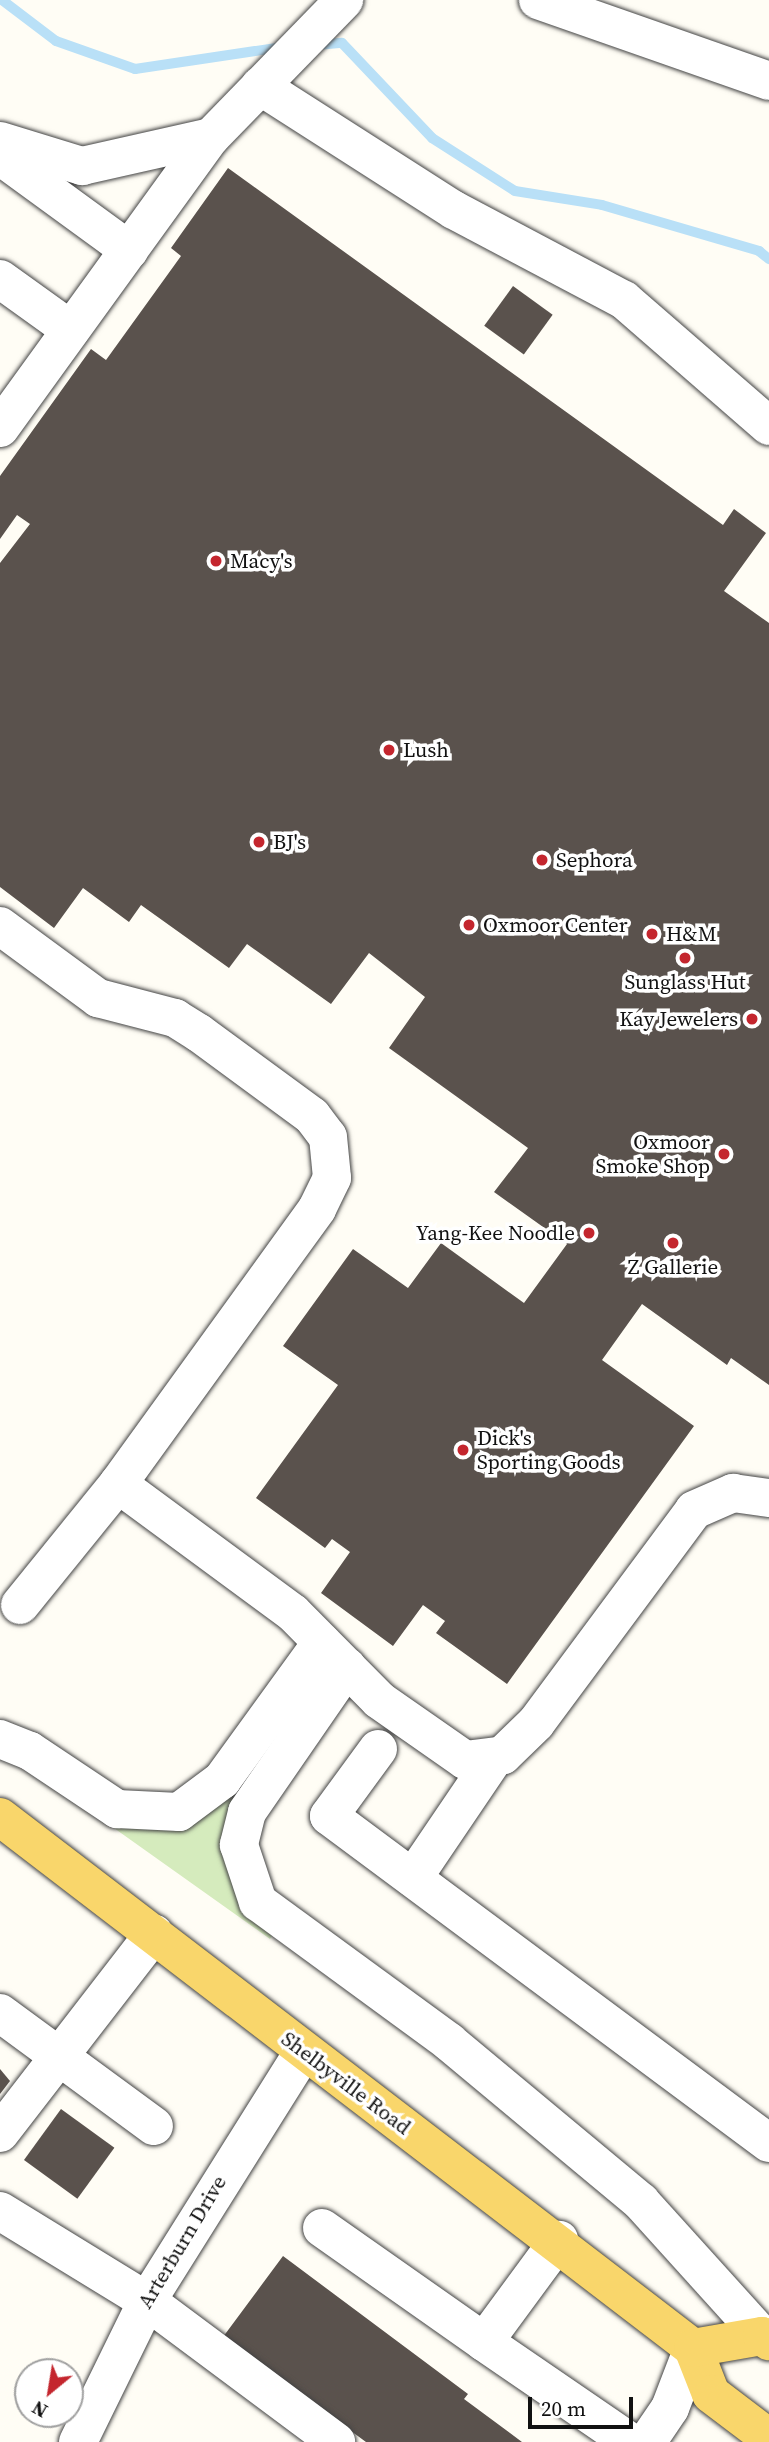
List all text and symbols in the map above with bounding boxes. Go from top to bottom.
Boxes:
place label: Macy's [230,548,293,574]
marker: Macy's [208,553,224,569]
place label: Lush [403,737,449,763]
marker: Lush [381,742,397,758]
place label: BJ's [273,829,306,855]
marker: BJ's [251,834,267,850]
place label: Sephora [556,847,633,873]
marker: Sephora [534,852,550,868]
place label: Oxmoor Center [483,912,628,938]
marker: Oxmoor Center [461,917,477,933]
place label: H&M [666,921,717,947]
marker: H&M [644,926,660,942]
marker: Sunglass Hut [677,950,693,966]
place label: Sunglass Hut [624,969,746,995]
place label: Kay Jewelers [619,1006,738,1032]
marker: Kay Jewelers [744,1011,760,1027]
place label: Oxmoor Smoke Shop [596,1129,710,1179]
marker: Oxmoor Smoke Shop [716,1146,732,1162]
place label: Yang-Kee Noodle [416,1220,575,1246]
marker: Yang-Kee Noodle [581,1225,597,1241]
marker: Z Gallerie [665,1235,681,1251]
place label: Z Gallerie [628,1254,718,1280]
place label: Dick's Sporting Goods [477,1425,621,1475]
marker: Dick's Sporting Goods [455,1442,471,1458]
street label: Shelbyville Road [276,2026,416,2140]
street label: Arterburn Drive [132,2171,232,2313]
north arrow [14,2358,84,2428]
scale bar [531,2382,636,2426]
text: 20 m [541,2394,586,2423]
text: N [27,2395,52,2424]

